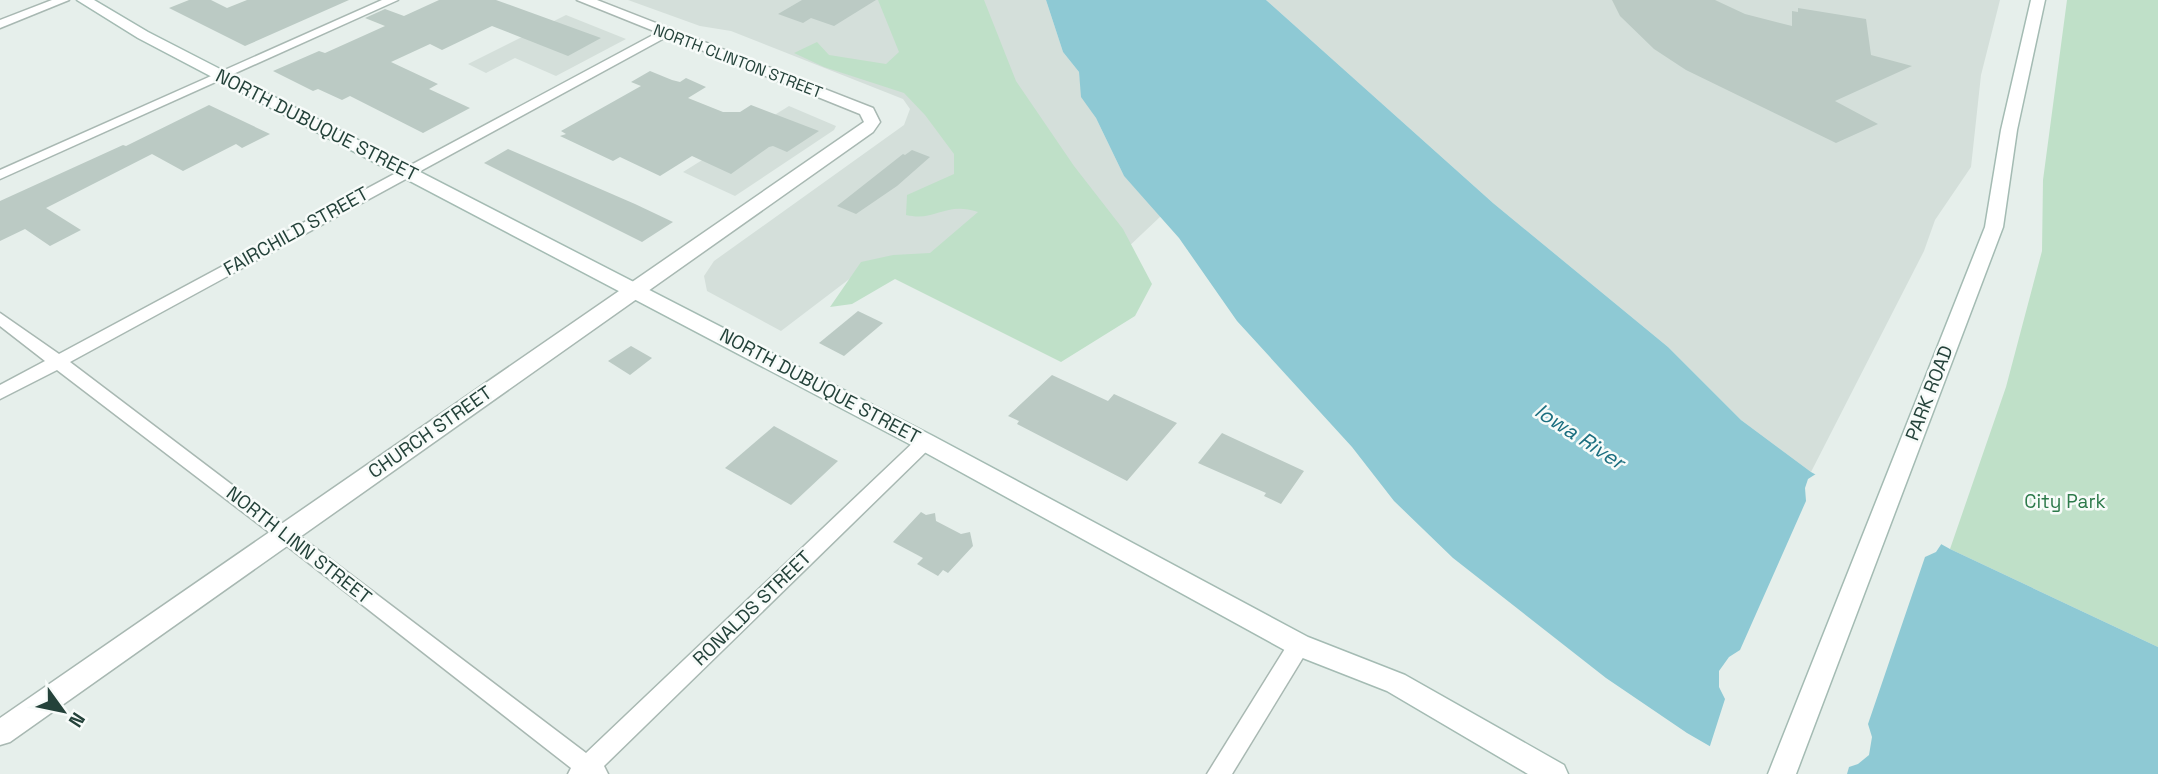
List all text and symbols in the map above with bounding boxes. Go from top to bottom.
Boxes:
street label: NORTH CLINTON STREET [650,19,826,103]
street label: NORTH DUBUQUE STREET [212,63,422,187]
street label: FAIRCHILD STREET [219,181,373,281]
street label: NORTH DUBUQUE STREET [715,322,925,450]
street label: PARK ROAD [1899,342,1959,444]
street label: CHURCH STREET [363,380,497,484]
water label: Iowa River [1530,397,1632,476]
street label: NORTH LINN STREET [221,480,377,610]
park label: City Park [2024,489,2106,514]
street label: RONALDS STREET [687,545,817,671]
north arrow [28,676,98,746]
text: N [63,708,91,732]

